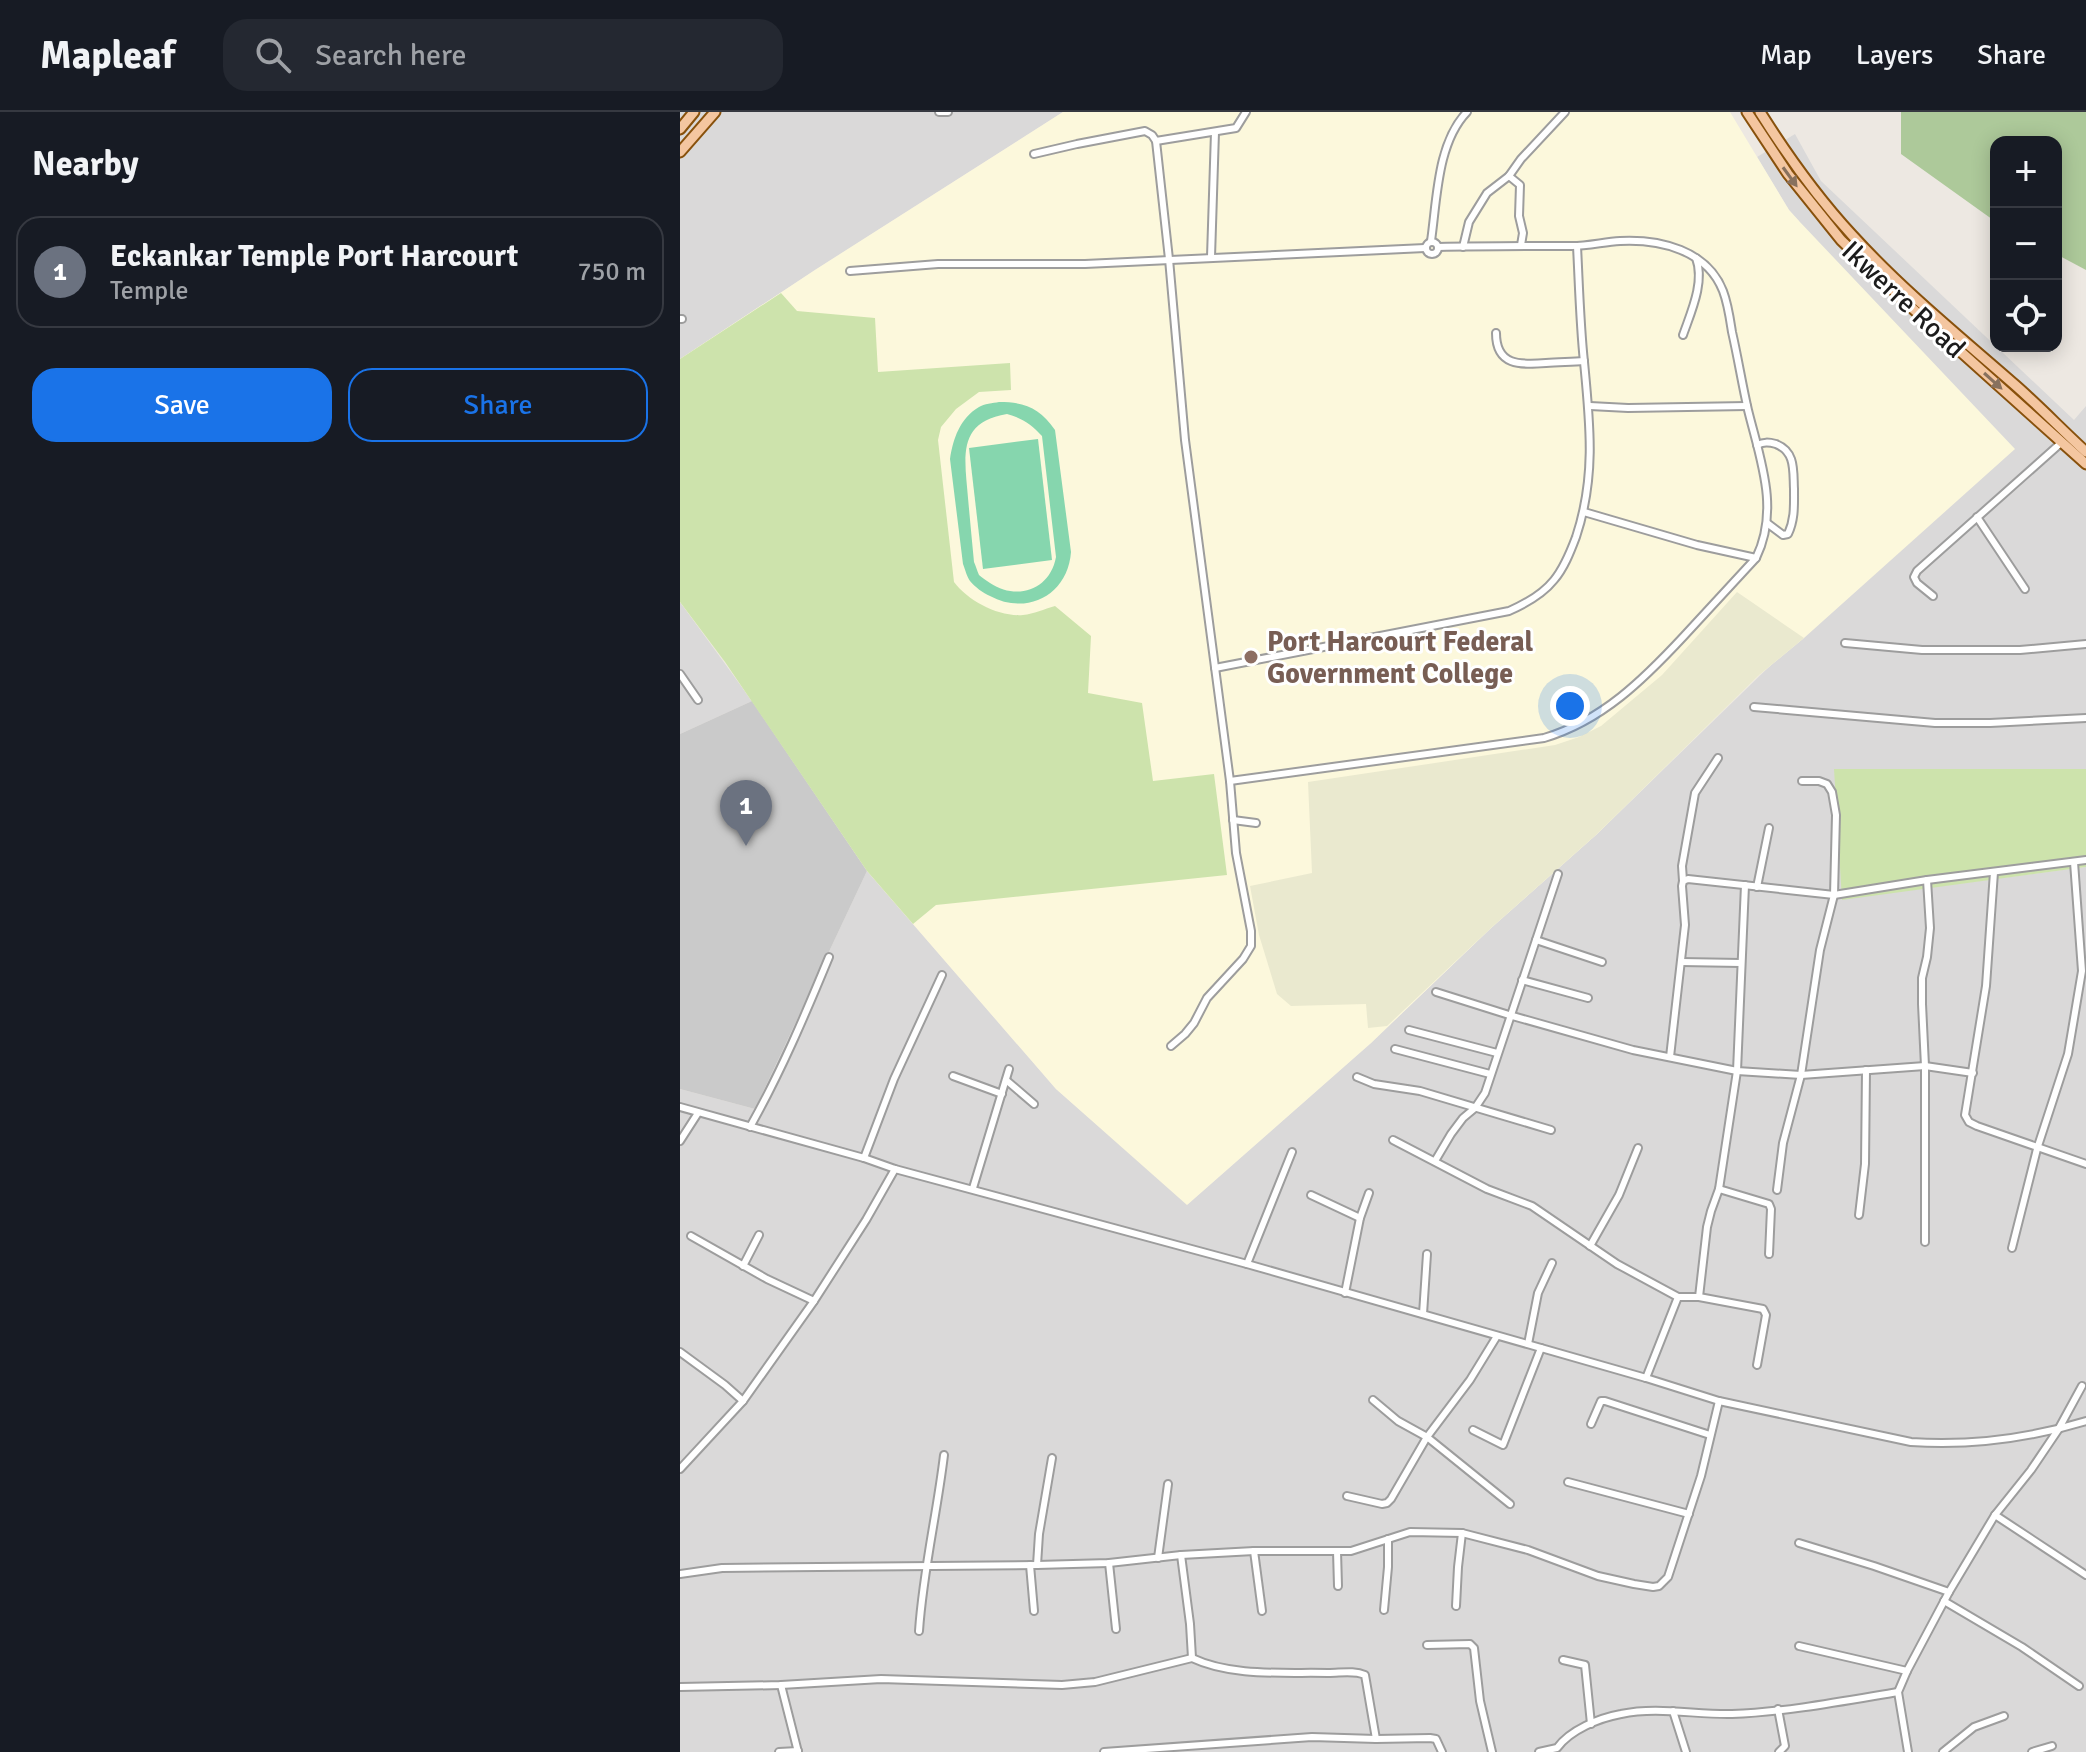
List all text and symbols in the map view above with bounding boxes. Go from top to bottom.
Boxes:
search box [223,19,783,91]
text: Mapleaf [40,32,175,79]
icon: search [251,33,295,77]
text: Search here [315,37,467,74]
text: Map [1760,38,1812,72]
text: Layers [1856,38,1933,72]
text: Share [1977,38,2046,72]
map controls [1990,136,2062,352]
button: + [1990,136,2062,208]
text: Nearby [32,143,139,185]
one-way arrow [1782,166,1798,188]
button: − [1990,208,2062,280]
street label: Ikwerre Road [1835,234,1972,365]
text: Eckankar Temple Port Harcourt [110,238,518,275]
text: 1 [53,256,67,288]
text: 750 m [577,256,646,288]
text: Temple [110,275,189,307]
button: locate [1990,280,2062,352]
button: Save [32,368,332,442]
button: Share [348,368,648,442]
one-way arrow [1983,371,2002,389]
place label: Port Harcourt Federal Government College [1267,625,1534,691]
marker: Port Harcourt Federal Government College [1242,648,1260,666]
your location [1550,686,1590,726]
pin: 1 [720,780,772,846]

